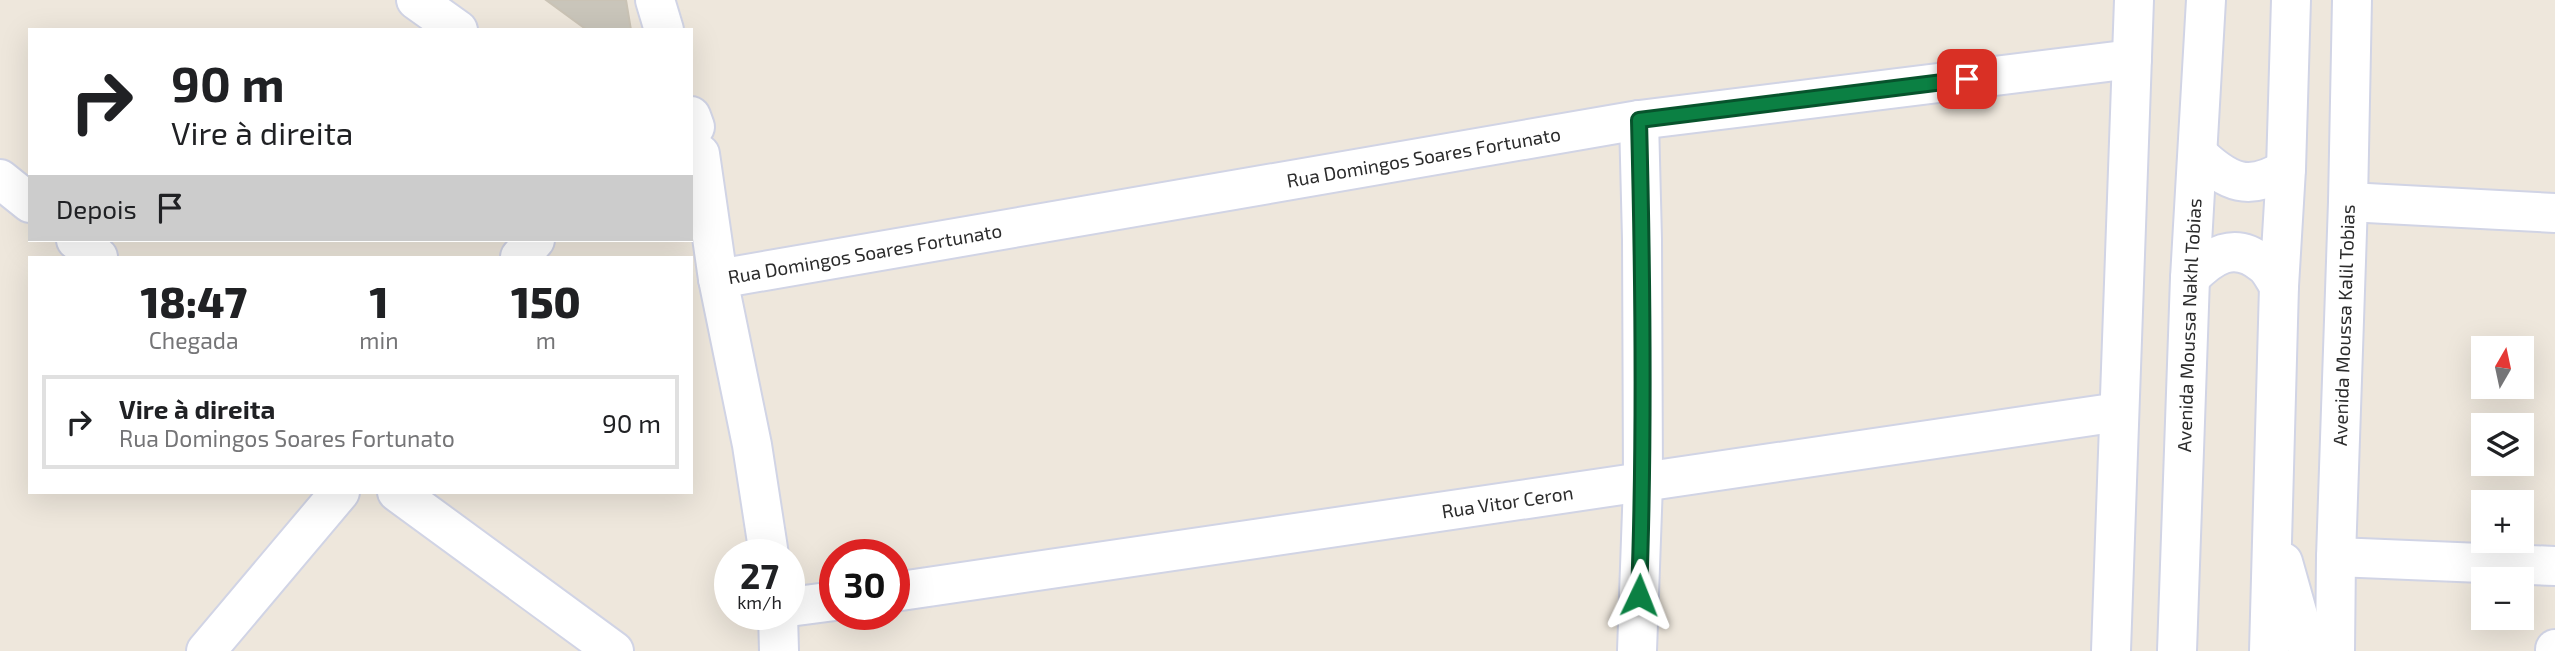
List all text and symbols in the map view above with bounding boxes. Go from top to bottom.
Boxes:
pin [1937,49,1997,109]
text: 90 m [171,53,285,112]
icon: right [56,56,147,147]
icon: arrive [1948,60,1986,98]
text: Vire à direita [171,113,353,151]
street label: Rua Domingos Soares Fortunato [1285,122,1562,192]
icon: arrive [151,189,189,227]
text: Depois [56,193,137,224]
street label: Avenida Moussa Nakhl Tobias [2172,198,2206,453]
street label: Avenida Moussa Kalil Tobias [2328,204,2359,446]
street label: Rua Domingos Soares Fortunato [726,218,1004,288]
text: 18:47 [140,276,247,326]
text: 1 [369,276,388,326]
text: 150 [511,276,581,326]
text: Chegada [149,326,239,354]
text: min [359,326,399,354]
text: m [536,326,556,354]
north arrow [2471,336,2534,399]
map controls [2471,336,2534,630]
text: Vire à direita [119,393,275,424]
icon: right [60,403,98,441]
text: 90 m [602,407,661,438]
button: layers [2471,413,2534,476]
text: Rua Domingos Soares Fortunato [119,424,455,452]
street label: Rua Vitor Ceron [1440,480,1575,522]
button: + [2471,490,2534,553]
speed limit sign: 30 [819,539,910,630]
text: 27 [740,554,779,596]
position arrow [1602,558,1676,632]
button: − [2471,567,2534,630]
text: km/h [737,591,782,613]

